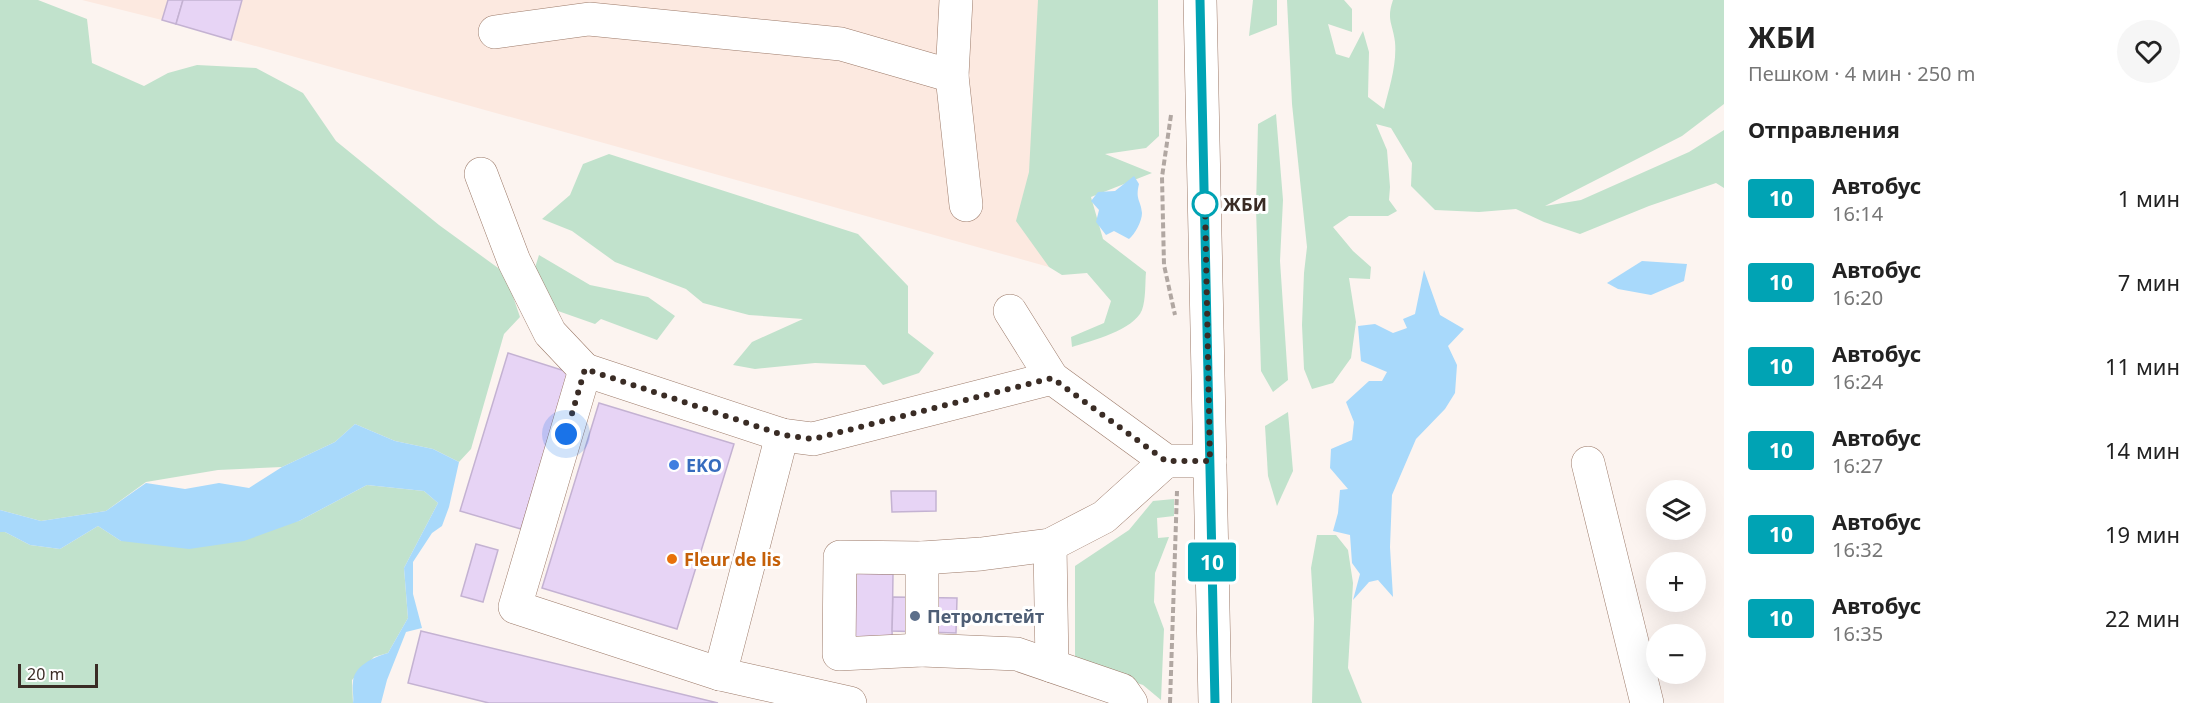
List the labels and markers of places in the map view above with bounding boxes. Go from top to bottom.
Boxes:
marker: ЖБИ [1192,191,1218,217]
place label: ЖБИ [1223,192,1267,216]
place label: EKO [686,453,722,477]
marker: EKO [667,458,681,472]
place label: Fleur de lis [684,547,781,571]
marker: Fleur de lis [665,552,679,566]
place label: Петролстейт [927,604,1044,628]
marker: Петролстейт [908,609,922,623]

